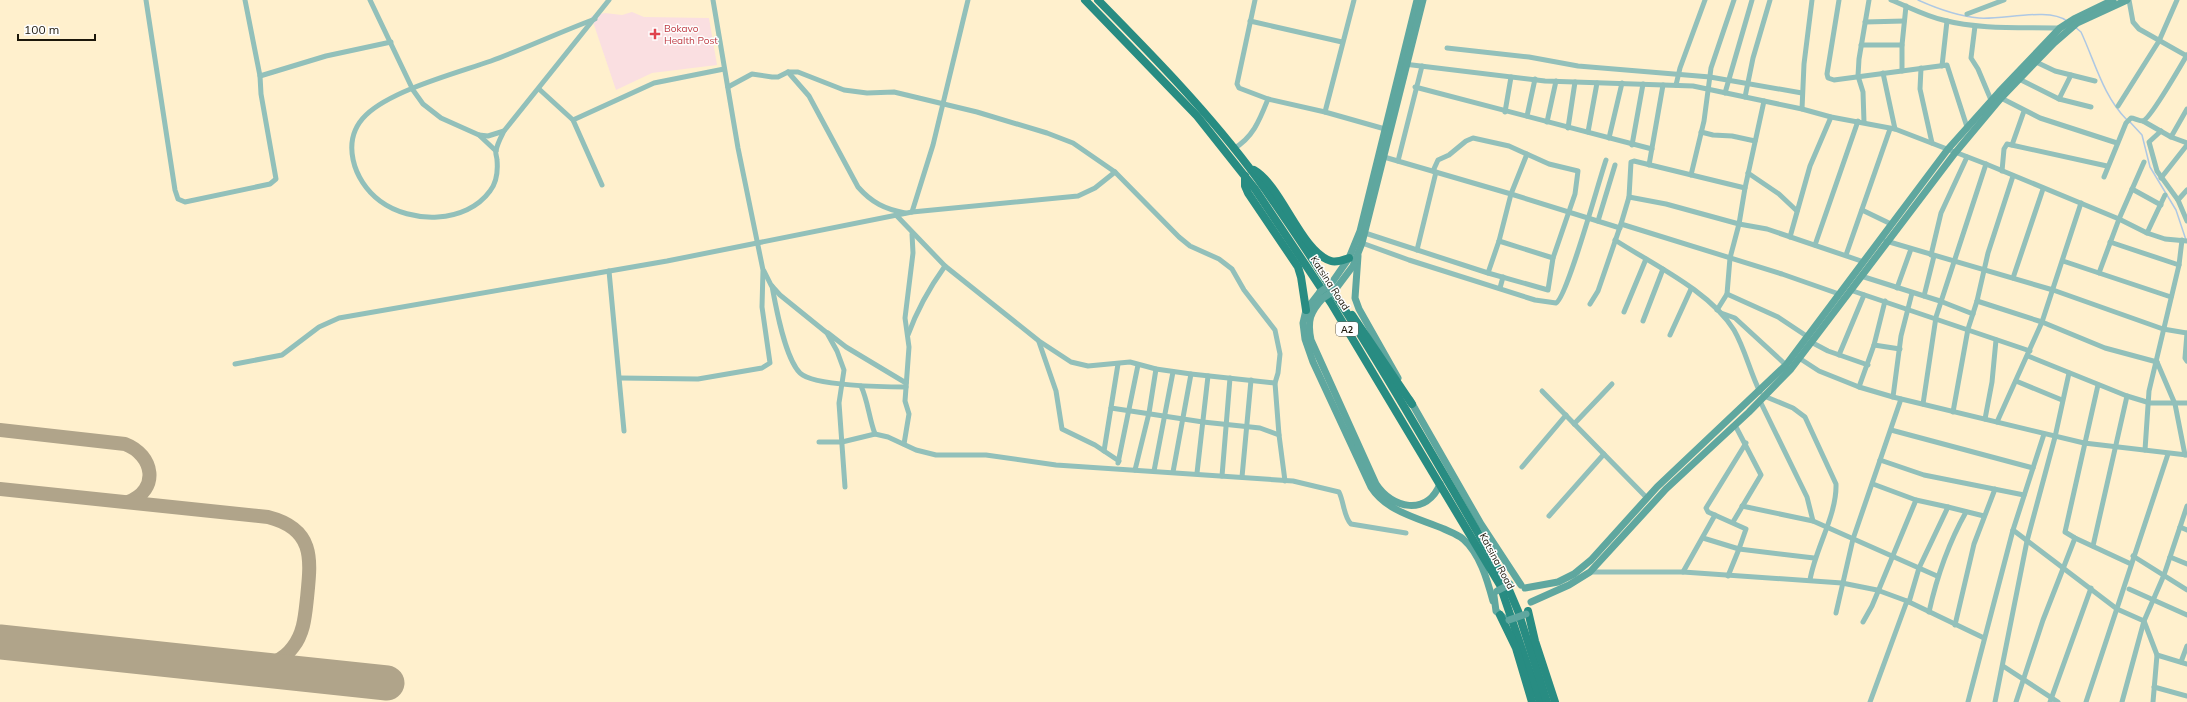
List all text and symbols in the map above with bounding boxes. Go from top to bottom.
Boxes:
scale bar [18,16,95,42]
text: 100 m [24,22,59,37]
place label: Bokavo Health Post [664,22,718,47]
marker: Bokavo Health Post [649,28,661,40]
street label: Katsina Road [1308,253,1352,313]
road number: A2 [1336,322,1358,336]
street label: Katsina Road [1477,531,1517,591]

